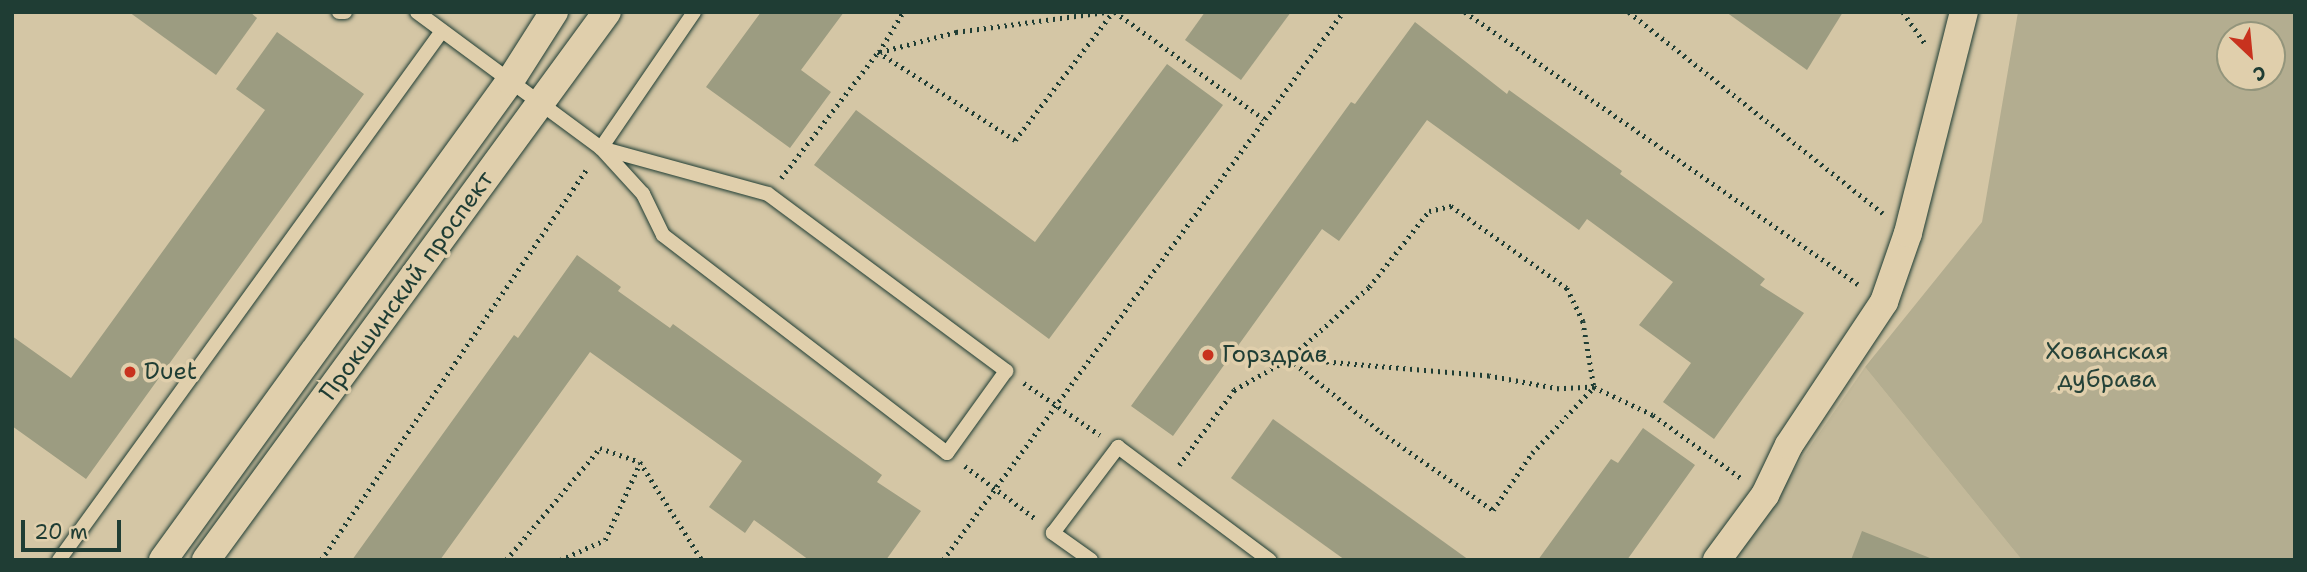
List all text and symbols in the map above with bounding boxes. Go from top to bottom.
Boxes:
north arrow [2216,21,2286,91]
text: С [2249,60,2270,87]
street label: Прокшинский проспект [314,166,500,406]
park label: Хованская дубрава [2045,338,2169,394]
place label: Горздрав [1222,341,1327,369]
marker: Горздрав [1200,347,1216,363]
place label: Duet [144,358,197,386]
marker: Duet [122,364,138,380]
scale bar [24,505,124,550]
text: 20 m [34,518,88,546]

